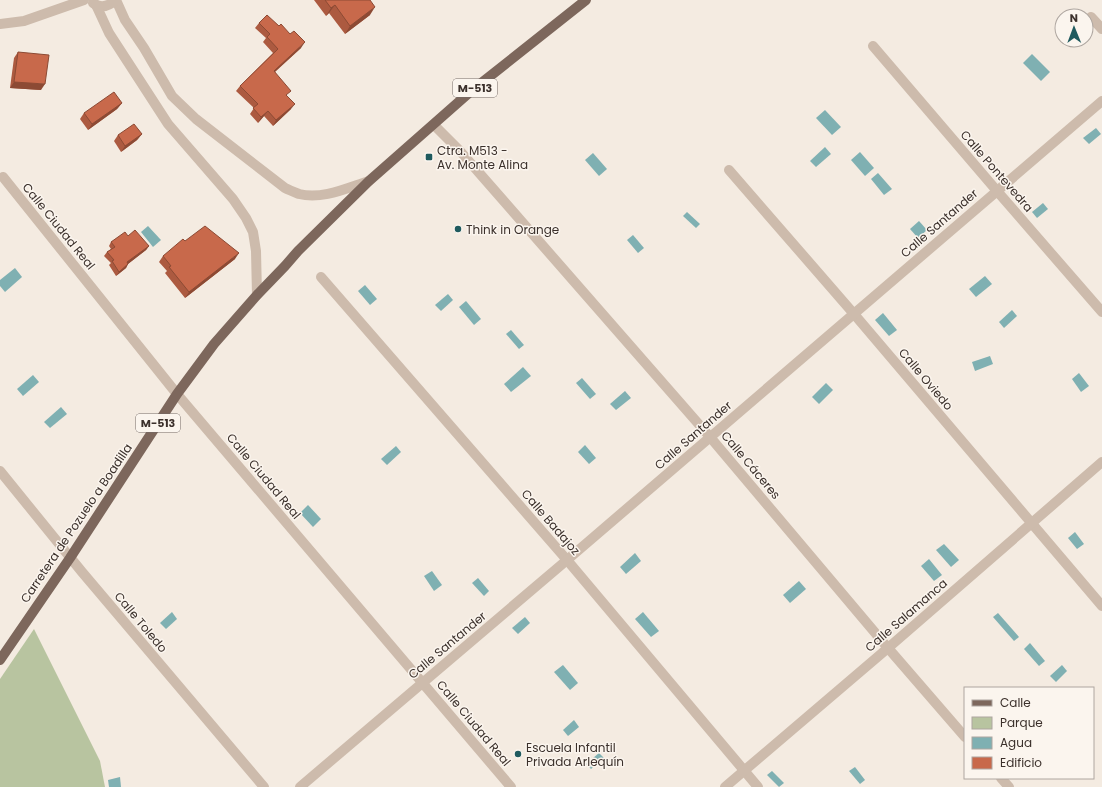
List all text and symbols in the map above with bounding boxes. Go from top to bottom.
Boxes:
north arrow [1054,8,1094,48]
text: N [1070,10,1078,26]
road number: M-513 [453,79,497,97]
street label: Calle Pontevedra [957,127,1037,215]
place label: Ctra. M513 - Av. Monte Alina [437,142,528,173]
marker: Ctra. M513 - Av. Monte Alina [424,152,434,162]
street label: Calle Ciudad Real [19,179,99,273]
street label: Calle Santander [897,184,982,261]
place label: Think in Orange [466,221,559,238]
marker: Think in Orange [453,224,463,234]
street label: Calle Oviedo [895,344,957,414]
street label: Calle Santander [651,396,736,473]
road number: M-513 [136,414,180,432]
street label: Calle Cáceres [717,427,785,503]
street label: Calle Ciudad Real [223,429,305,523]
street label: Carretera de Pozuelo a Boadilla [16,440,136,606]
street label: Calle Badajoz [518,486,584,558]
street label: Calle Salamanca [861,575,951,655]
street label: Calle Toledo [111,588,172,656]
street label: Calle Santander [404,607,490,683]
street label: Calle Ciudad Real [433,676,515,770]
legend [964,687,1094,779]
text: Calle [1000,694,1031,711]
text: Parque [1000,714,1043,731]
text: Agua [1000,734,1032,751]
place label: Escuela Infantil Privada Arlequín [526,739,624,770]
marker: Escuela Infantil Privada Arlequín [513,749,523,759]
text: Edificio [1000,754,1042,771]

